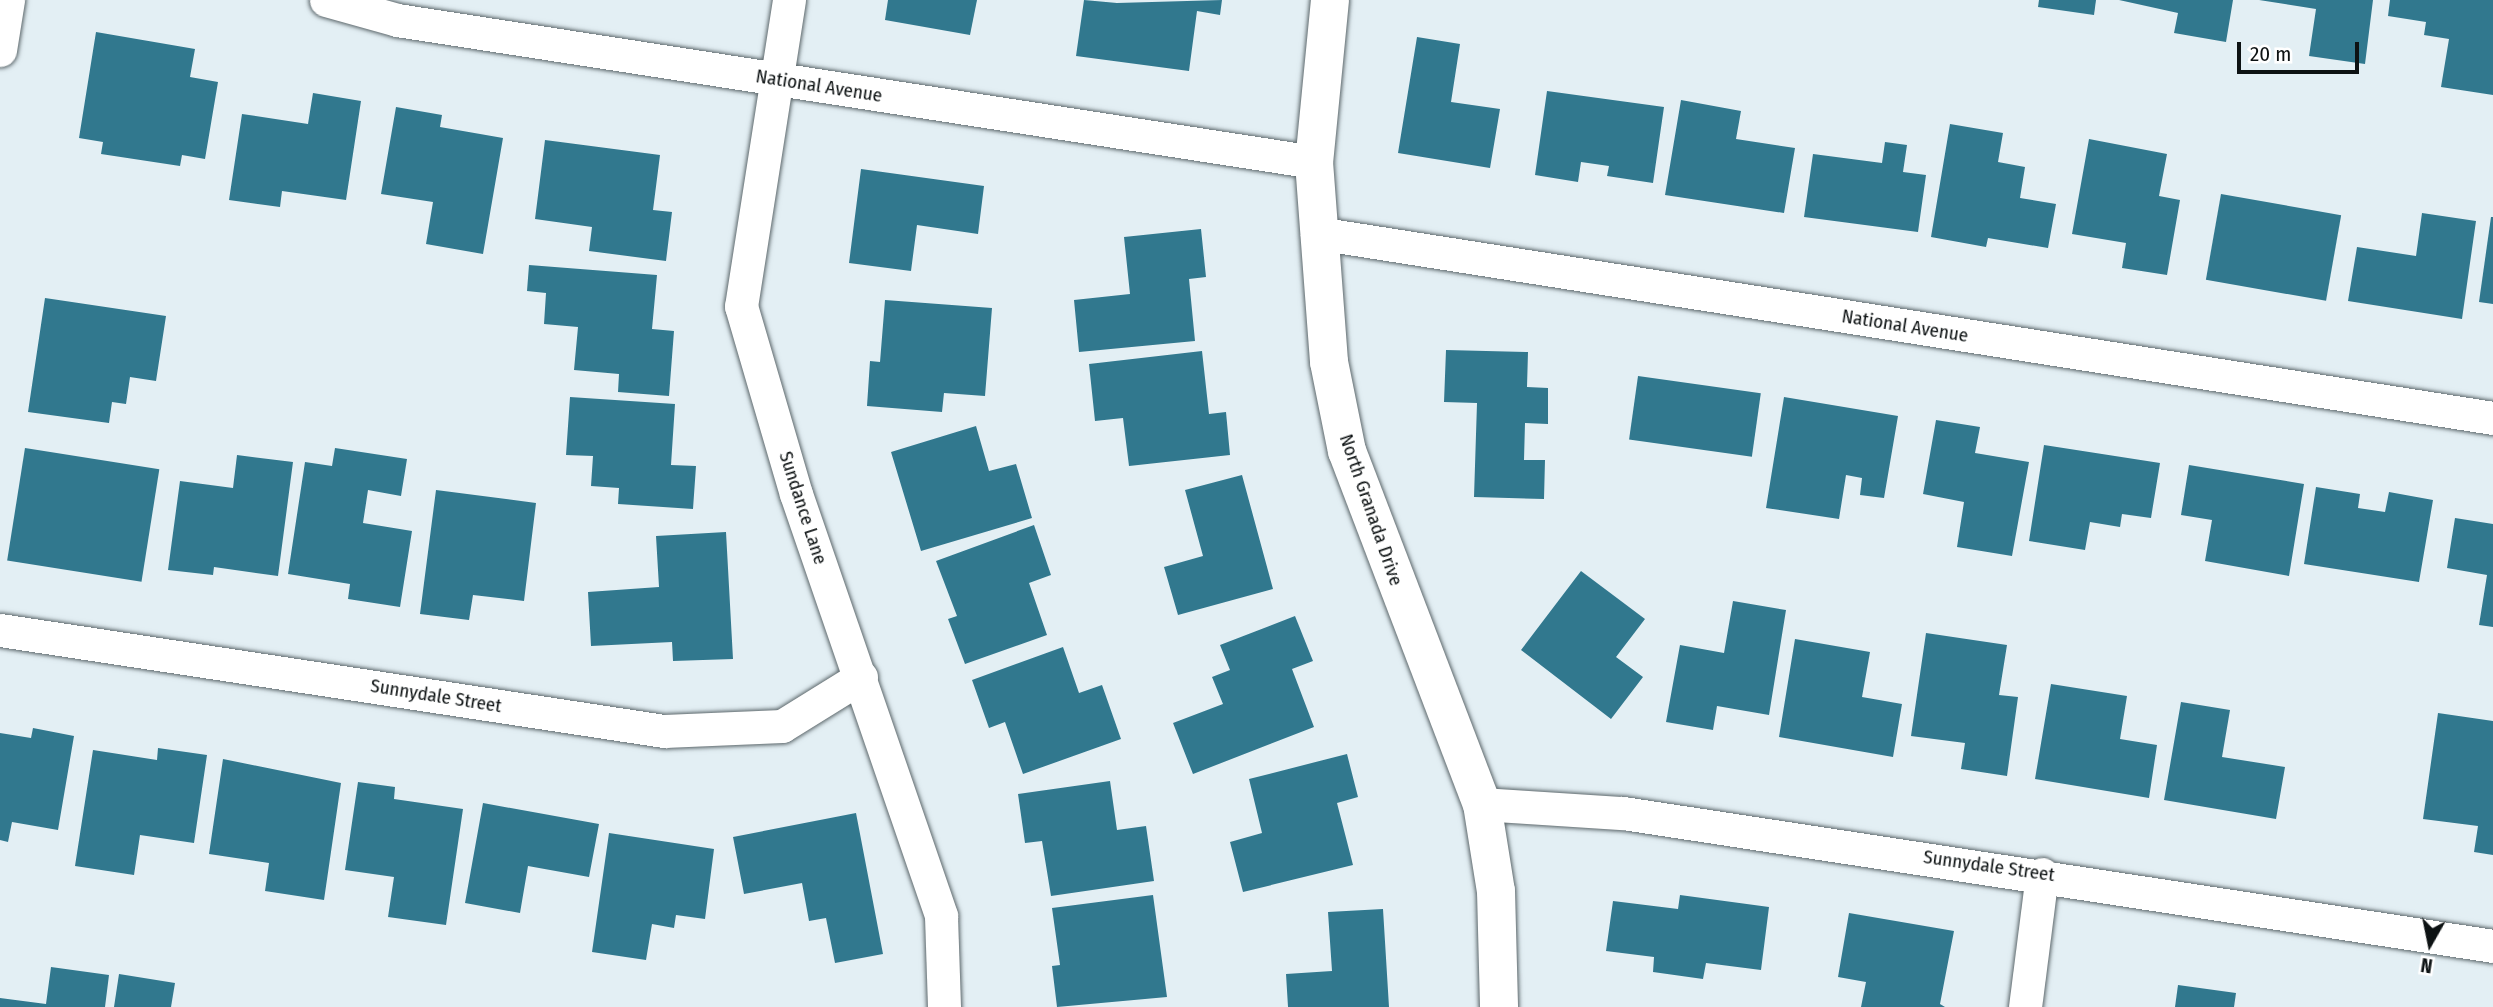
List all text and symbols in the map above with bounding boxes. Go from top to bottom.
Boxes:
scale bar [2241,28,2364,72]
text: 20 m [2250,41,2291,67]
street label: National Avenue [754,65,884,107]
street label: National Avenue [1840,305,1970,347]
street label: North Granada Drive [1334,431,1408,589]
street label: Sundance Lane [774,449,832,567]
street label: Sunnydale Street [369,674,503,718]
street label: Sunnydale Street [1922,845,2056,887]
north arrow [2395,909,2465,979]
text: N [2419,953,2434,977]

